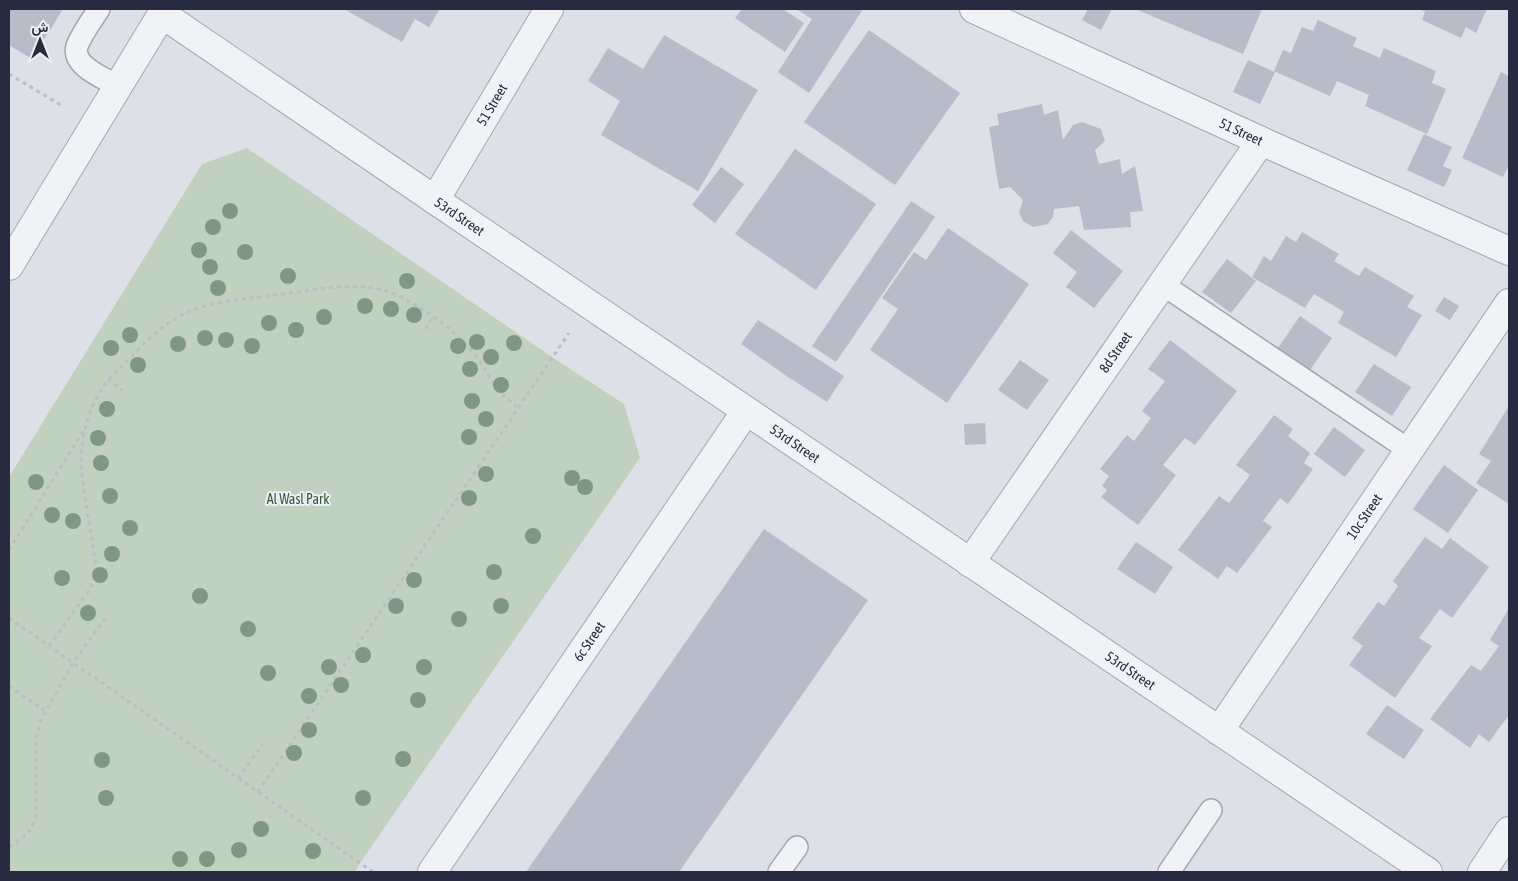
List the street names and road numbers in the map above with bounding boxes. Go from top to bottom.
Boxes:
street label: 51 Street [473,81,511,128]
street label: 51 Street [1217,115,1265,149]
street label: 53rd Street [432,194,488,239]
street label: 8d Street [1096,329,1135,376]
street label: 53rd Street [767,421,823,466]
street label: 10c Street [1343,491,1385,542]
street label: 6c Street [570,619,608,664]
street label: 53rd Street [1102,648,1158,693]

